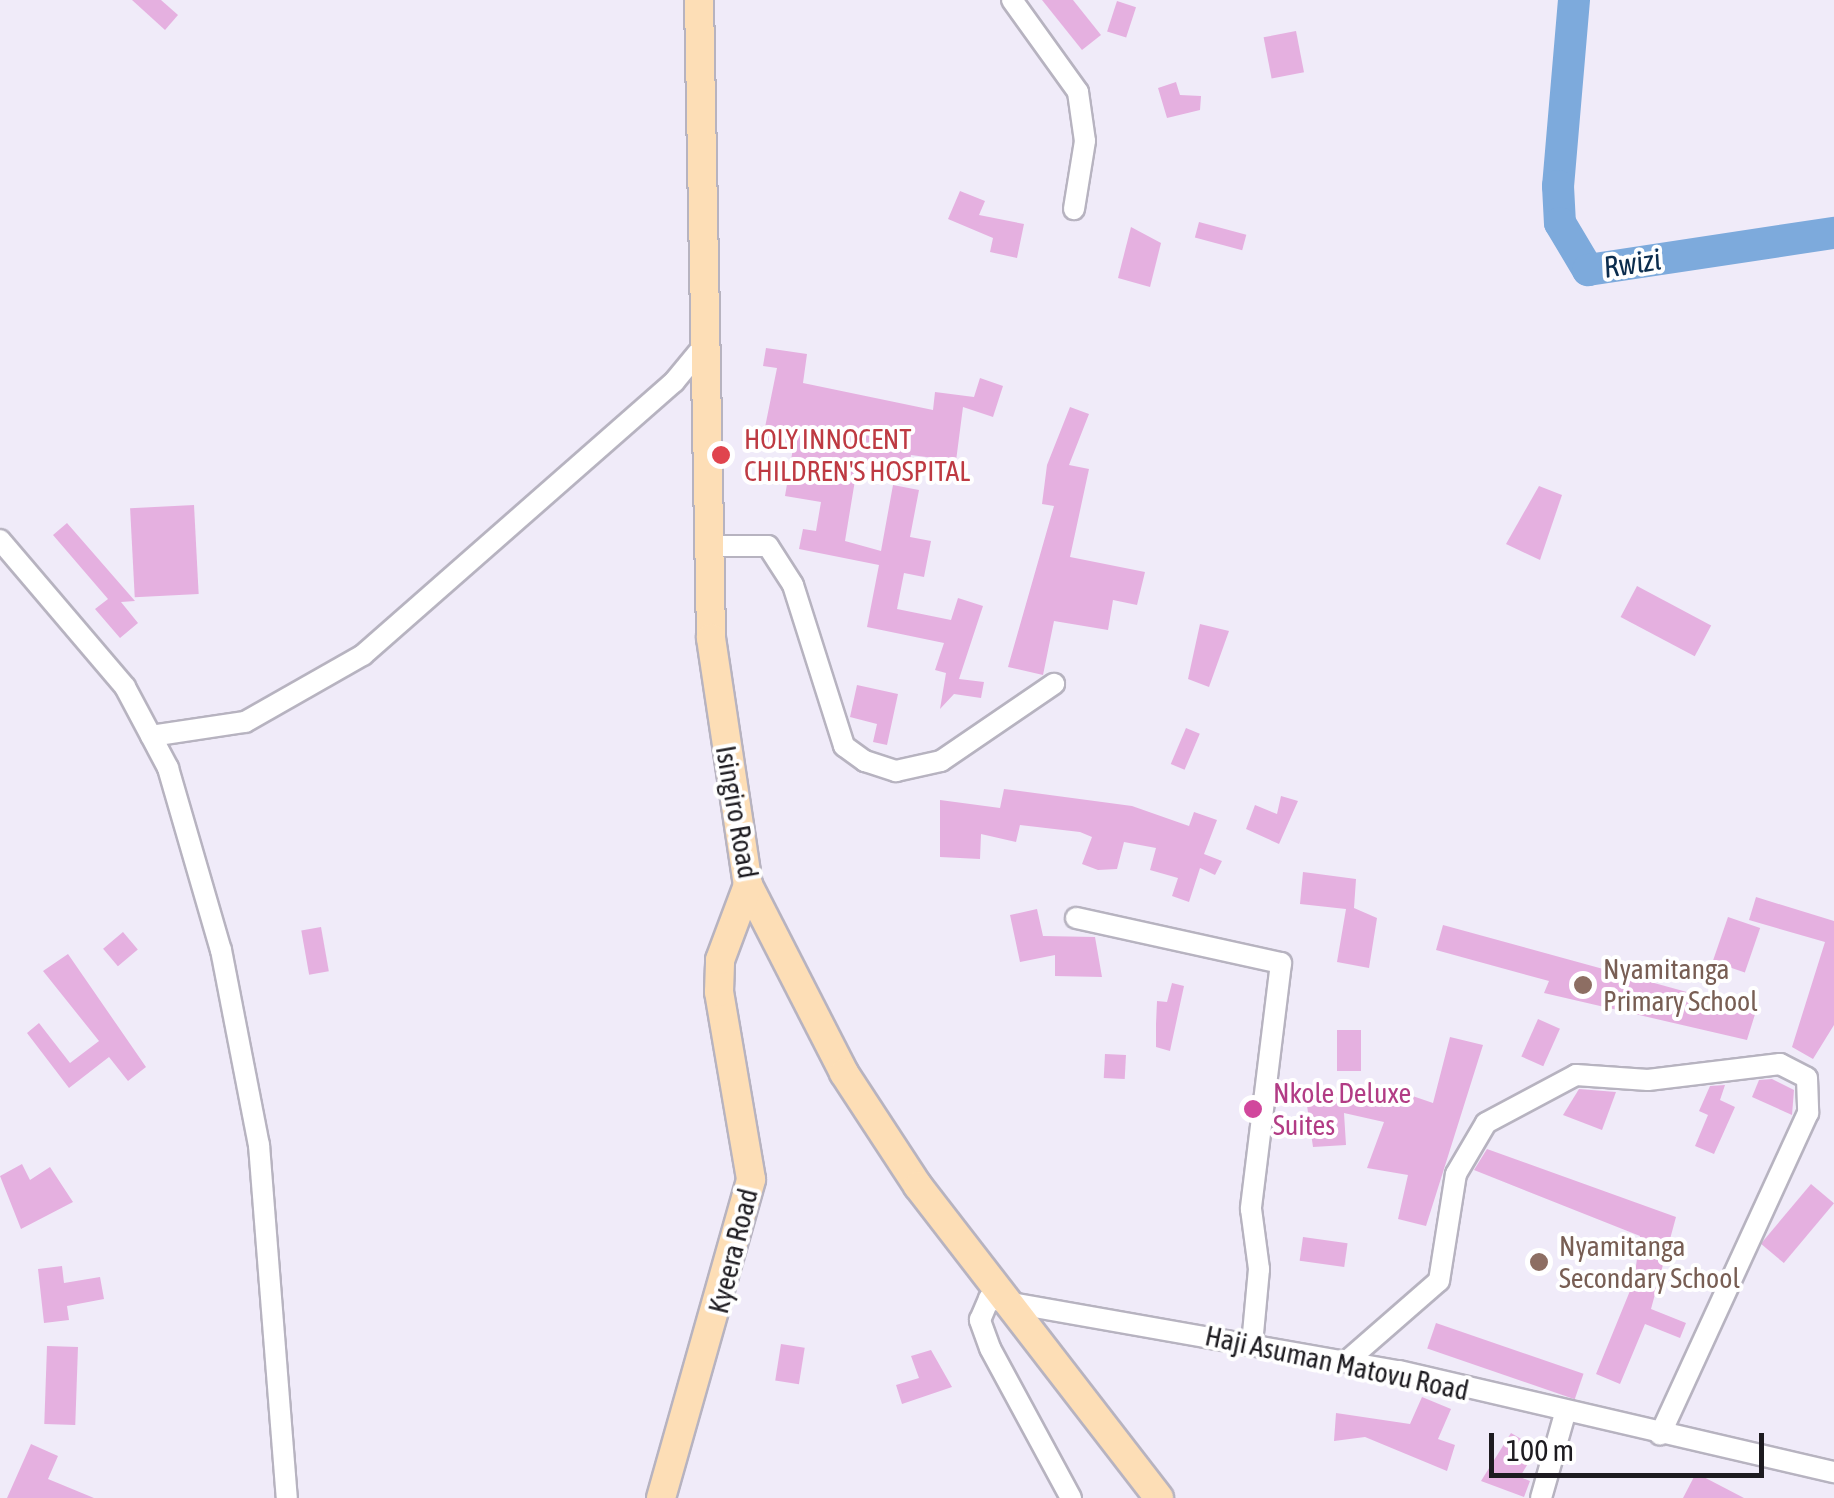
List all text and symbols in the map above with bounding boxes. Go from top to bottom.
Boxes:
water label: Rwizi [1601,241,1663,285]
place label: HOLY INNOCENT CHILDREN'S HOSPITAL [744,422,970,488]
marker: HOLY INNOCENT CHILDREN'S HOSPITAL [708,442,734,468]
street label: Isingiro Road [709,743,765,881]
place label: Nyamitanga Primary School [1603,952,1758,1018]
marker: Nyamitanga Primary School [1572,974,1594,996]
place label: Nkole Deluxe Suites [1273,1076,1411,1142]
marker: Nkole Deluxe Suites [1242,1098,1264,1120]
street label: Kyeera Road [701,1185,765,1317]
place label: Nyamitanga Secondary School [1559,1229,1740,1295]
marker: Nyamitanga Secondary School [1528,1251,1550,1273]
street label: Haji Asuman Matovu Road [1202,1319,1472,1407]
scale bar [1494,1413,1769,1475]
text: 100 m [1506,1433,1574,1467]

